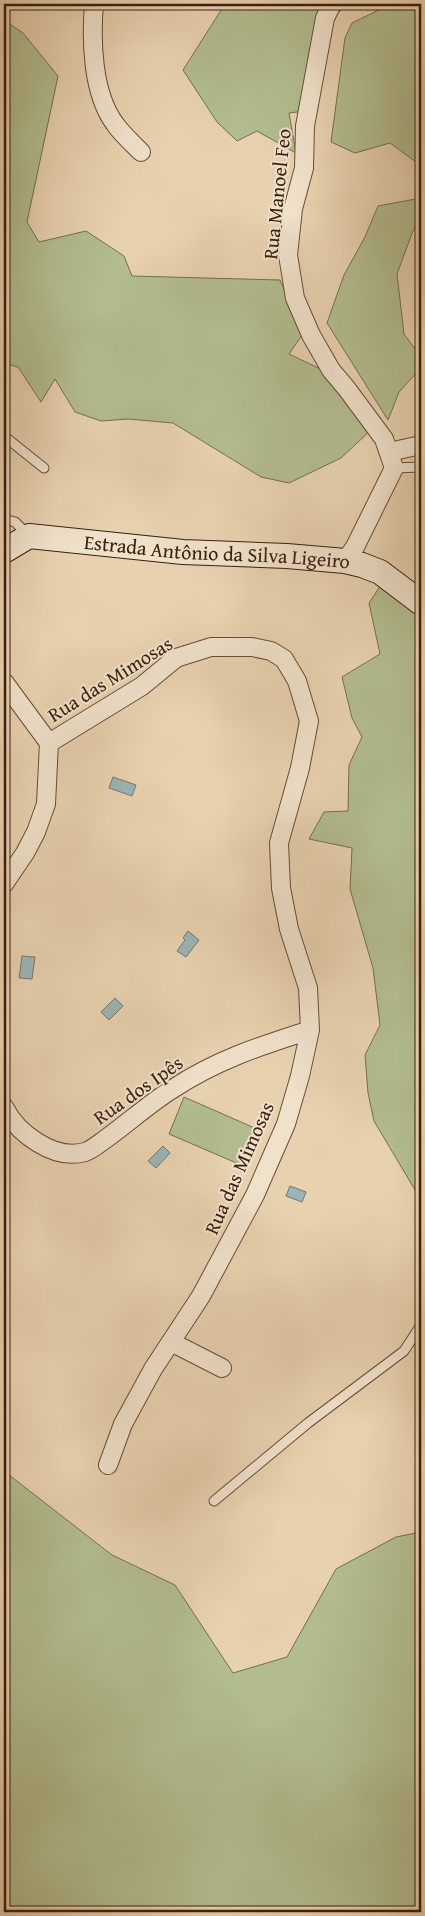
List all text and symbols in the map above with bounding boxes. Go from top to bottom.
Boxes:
street label: Rua Manoel Feo [255,127,298,261]
street label: Estrada Antônio da Silva Ligeiro [83,527,353,576]
street label: Rua das Mimosas [42,628,178,729]
street label: Rua dos Ipês [87,1048,189,1131]
street label: Rua das Mimosas [196,1097,281,1239]

